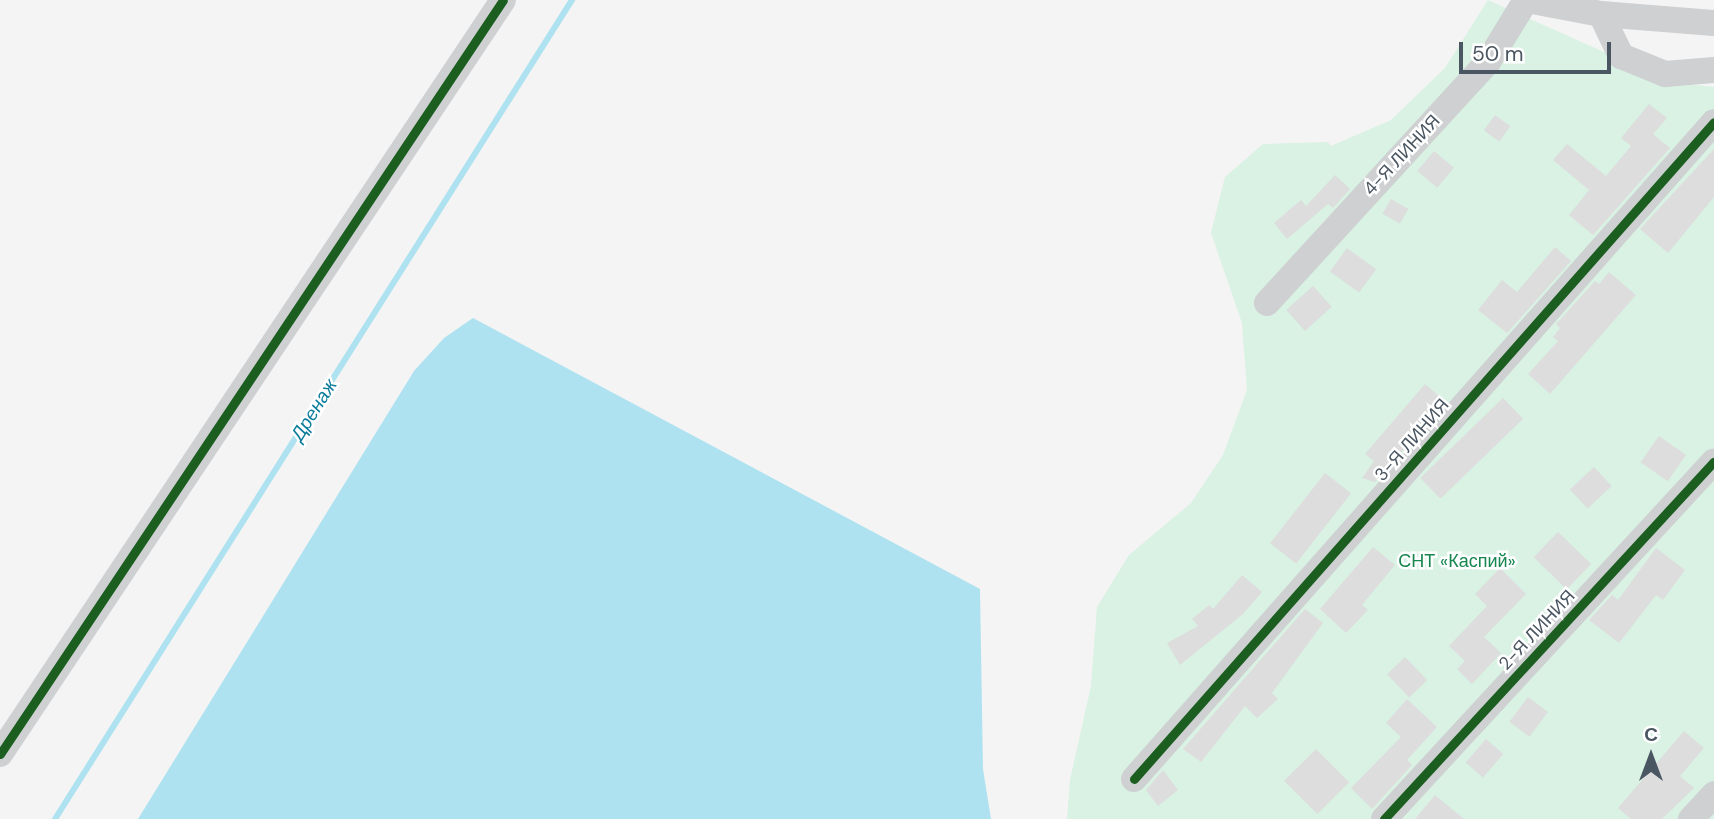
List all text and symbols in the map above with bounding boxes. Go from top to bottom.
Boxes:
scale bar [1462,28,1614,72]
text: 50 m [1472,40,1523,68]
street label: 4-Я ЛИНИЯ [1359,110,1445,200]
water label: Дренаж [286,375,342,445]
street label: 3-Я ЛИНИЯ [1370,394,1454,486]
park label: СНТ «Каспий» [1398,550,1516,572]
street label: 2-Я ЛИНИЯ [1494,585,1580,675]
north arrow [1616,721,1686,791]
text: С [1644,722,1658,747]

